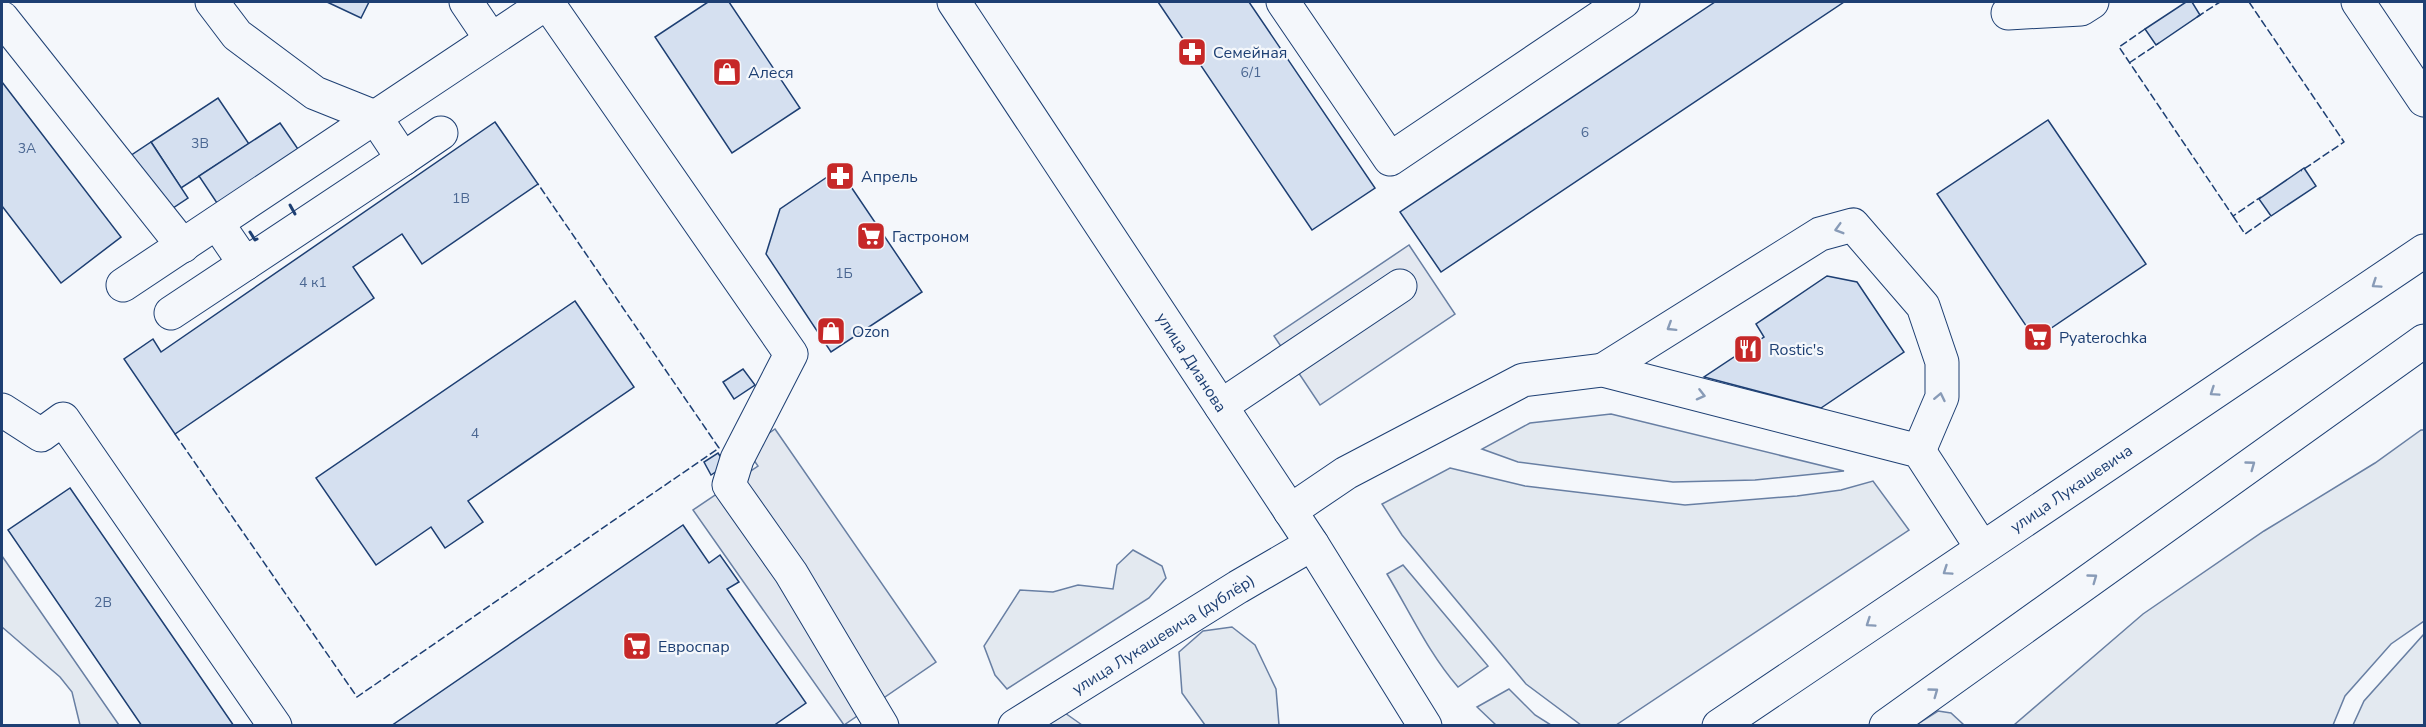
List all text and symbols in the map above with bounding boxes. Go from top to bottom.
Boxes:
pharmacy icon: Семейная [1176,36,1208,68]
place label: Семейная [1213,42,1287,64]
shop icon: Алеся [711,56,743,88]
place label: Алеся [748,62,794,84]
house number: 6/1 [1241,63,1261,82]
house number: 6 [1581,123,1589,142]
house number: 3В [191,134,209,153]
house number: 3А [18,139,36,158]
pharmacy icon: Апрель [824,160,856,192]
place label: Апрель [861,166,918,188]
house number: 1В [452,189,470,208]
supermarket icon: Гастроном [855,220,887,252]
one-way arrow [1834,222,1845,234]
place label: Гастроном [892,226,969,248]
house number: 1Б [835,264,853,283]
house number: 4 к1 [299,273,327,292]
one-way arrow [2372,277,2383,288]
street label: улица Дианова [1151,308,1232,417]
shop icon: Ozon [815,315,847,347]
one-way arrow [1667,320,1678,331]
place label: Ozon [852,321,890,343]
supermarket icon: Pyaterochka [2022,321,2054,353]
place label: Pyaterochka [2059,327,2147,349]
restaurant icon: Rostic's [1732,333,1764,365]
place label: Rostic's [1769,339,1824,361]
one-way arrow [2210,385,2221,396]
one-way arrow [1695,387,1705,400]
one-way arrow [1933,392,1946,402]
house number: 4 [471,424,479,443]
street label: улица Лукашевича [2006,440,2137,538]
one-way arrow [2245,461,2256,472]
one-way arrow [1943,564,1954,575]
street label: улица Лукашевича (дублёр) [1068,570,1259,700]
one-way arrow [2086,574,2097,585]
house number: 2В [94,593,112,612]
one-way arrow [1866,616,1877,627]
supermarket icon: Евроспар [621,630,653,662]
place label: Евроспар [658,636,730,658]
one-way arrow [1927,688,1938,699]

